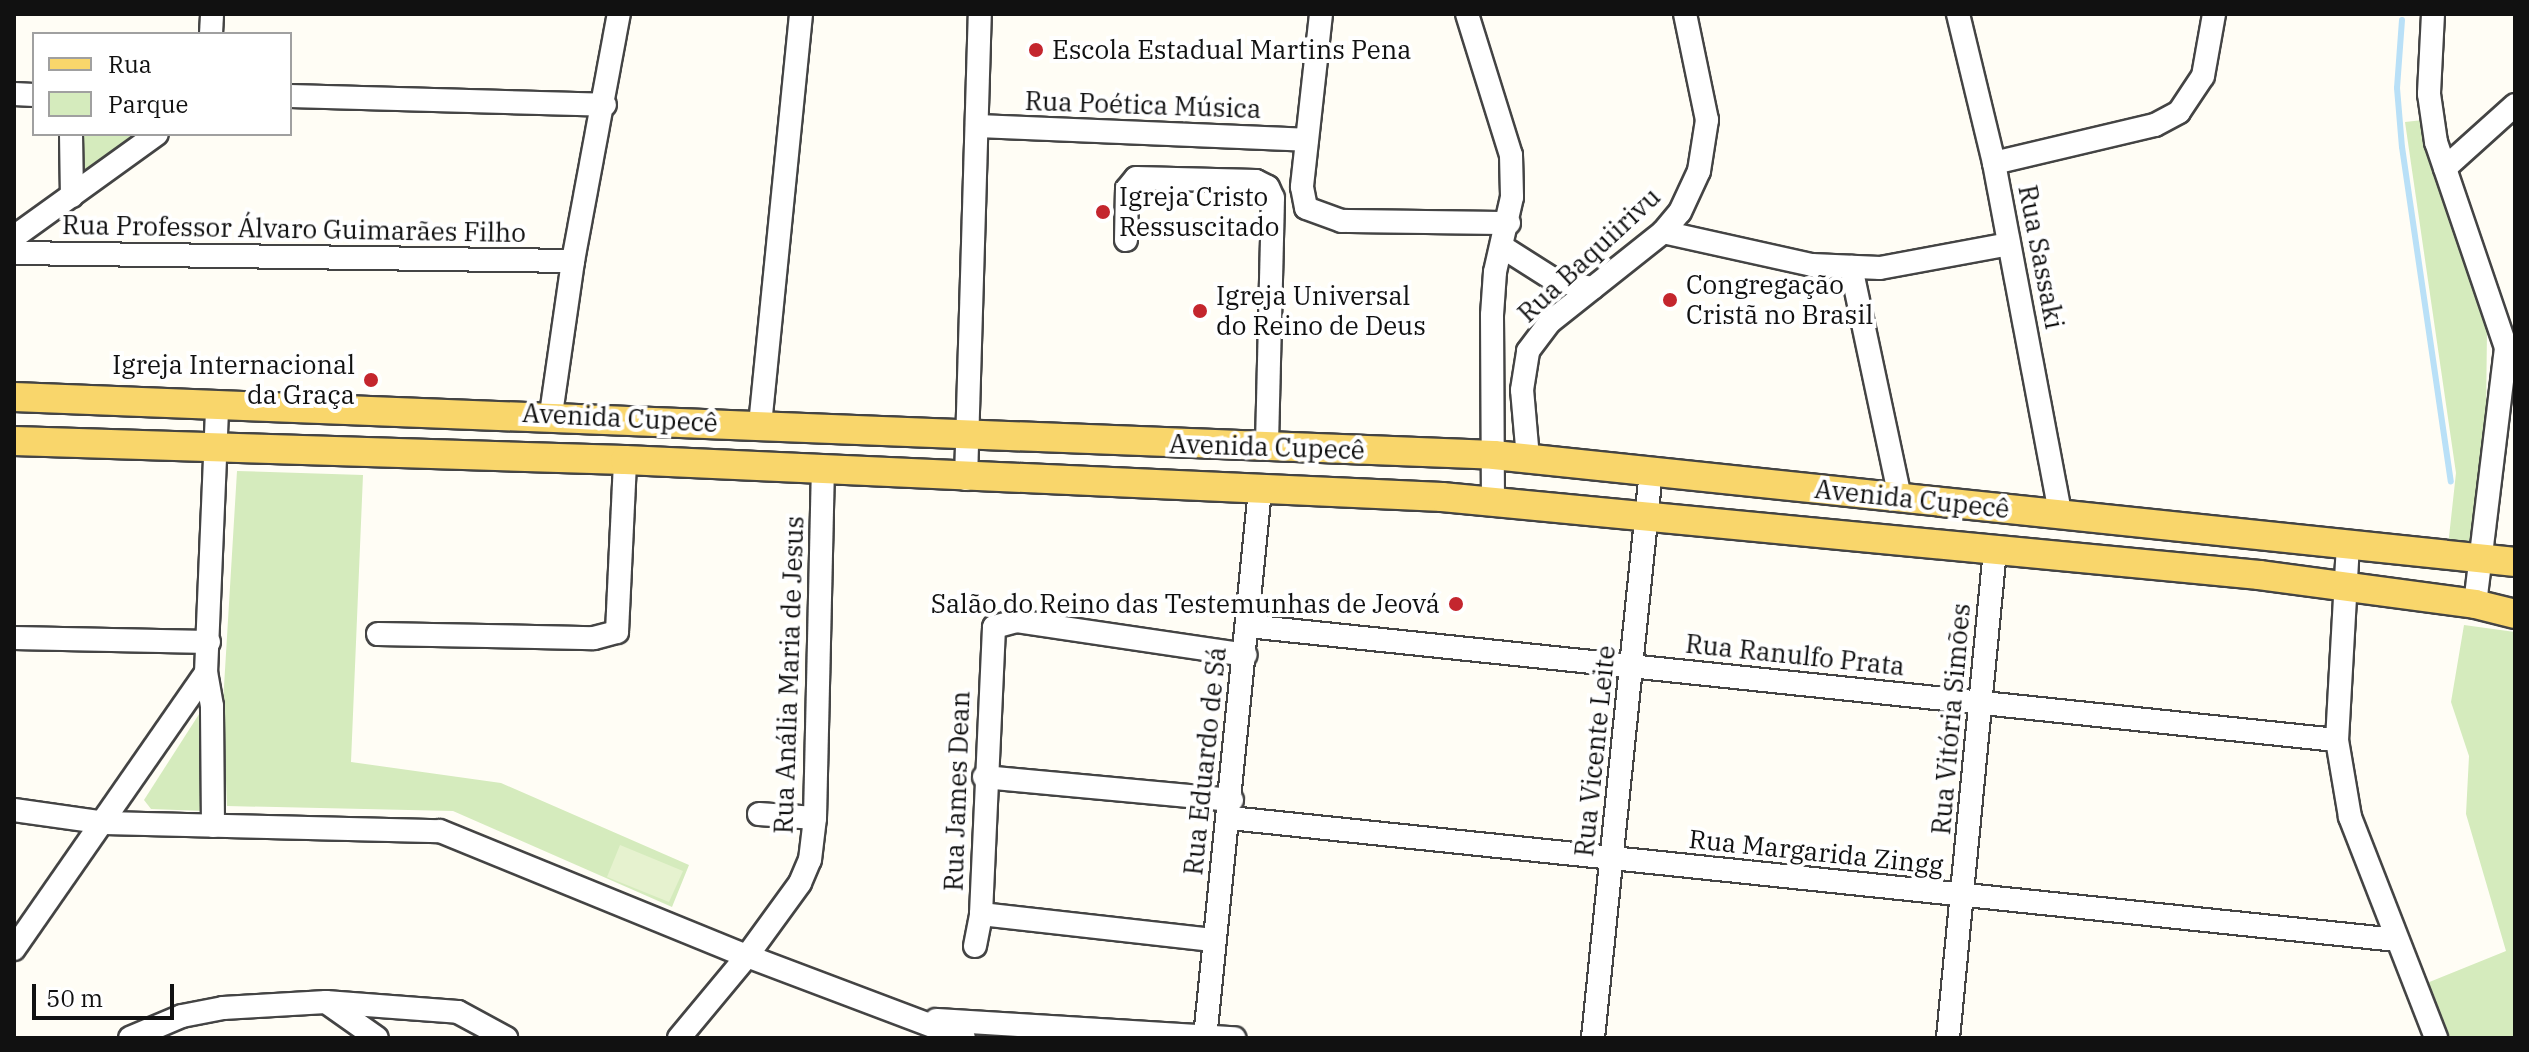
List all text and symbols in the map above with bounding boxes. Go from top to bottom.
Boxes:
legend [32,32,292,136]
place label: Escola Estadual Martins Pena [1052,34,1412,66]
marker: Escola Estadual Martins Pena [1027,41,1045,59]
text: Rua [108,48,152,80]
street label: Rua Poética Música [1024,85,1262,125]
text: Parque [108,88,188,120]
place label: Igreja Cristo Ressuscitado [1119,181,1279,242]
street label: Rua Baquiirivu [1511,181,1667,329]
street label: Rua Sassaki [2012,182,2070,332]
marker: Igreja Cristo Ressuscitado [1094,203,1112,221]
street label: Rua Professor Álvaro Guimarães Filho [62,209,526,249]
place label: Congregação Cristã no Brasil [1686,269,1873,330]
place label: Igreja Universal do Reino de Deus [1216,280,1426,342]
marker: Congregação Cristã no Brasil [1661,291,1679,309]
marker: Igreja Universal do Reino de Deus [1191,302,1209,320]
place label: Igreja Internacional da Graça [112,349,355,410]
marker: Igreja Internacional da Graça [362,371,380,389]
street label: Avenida Cupecê [521,397,719,439]
street label: Avenida Cupecê [1169,428,1365,466]
street label: Avenida Cupecê [1813,473,2011,525]
street label: Rua Anália Maria de Jesus [768,515,810,835]
place label: Salão do Reino das Testemunhas de Jeová [931,588,1440,620]
marker: Salão do Reino das Testemunhas de Jeová [1447,595,1465,613]
street label: Rua Vitória Simões [1925,602,1977,836]
street label: Rua Ranulfo Prata [1684,628,1906,682]
street label: Rua Vicente Leite [1568,644,1622,858]
street label: Rua Eduardo de Sá [1177,645,1233,877]
street label: Rua James Dean [938,690,976,892]
street label: Rua Margarida Zingg [1687,823,1945,881]
scale bar [36,968,178,1018]
text: 50 m [46,982,103,1014]

